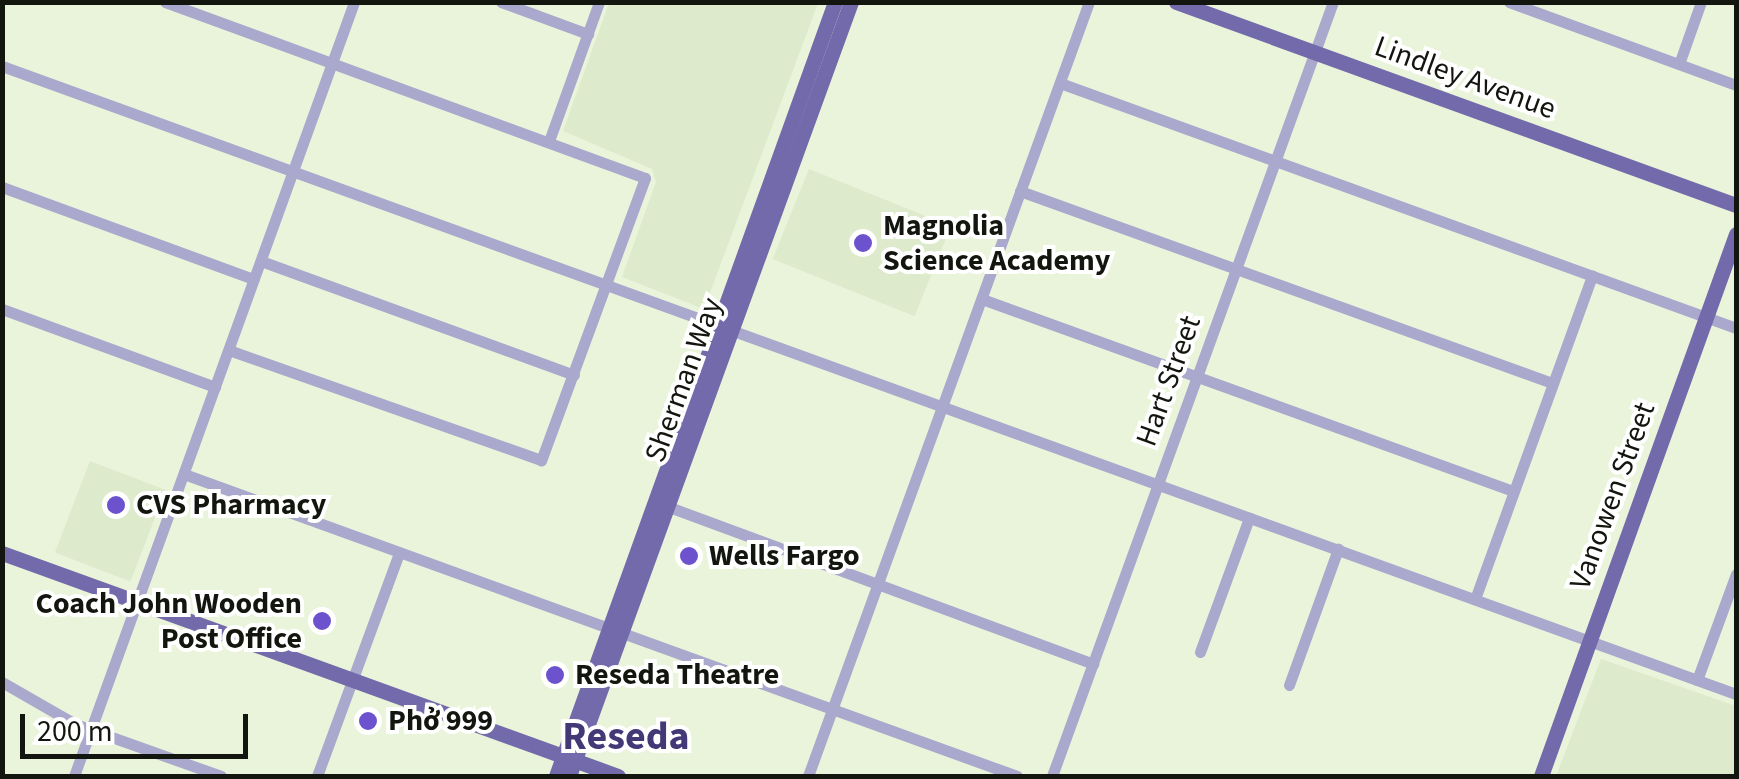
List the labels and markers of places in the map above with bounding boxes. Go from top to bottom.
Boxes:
place label: Magnolia Science Academy [883,208,1110,278]
marker: Magnolia Science Academy [852,232,874,254]
place label: CVS Pharmacy [136,487,326,523]
marker: CVS Pharmacy [105,494,127,516]
place label: Wells Fargo [709,538,860,574]
marker: Wells Fargo [678,545,700,567]
place label: Coach John Wooden Post Office [35,586,302,656]
marker: Coach John Wooden Post Office [311,610,333,632]
place label: Reseda Theatre [575,657,779,693]
marker: Reseda Theatre [544,664,566,686]
place label: Phở 999 [388,703,493,739]
marker: Phở 999 [357,710,379,732]

